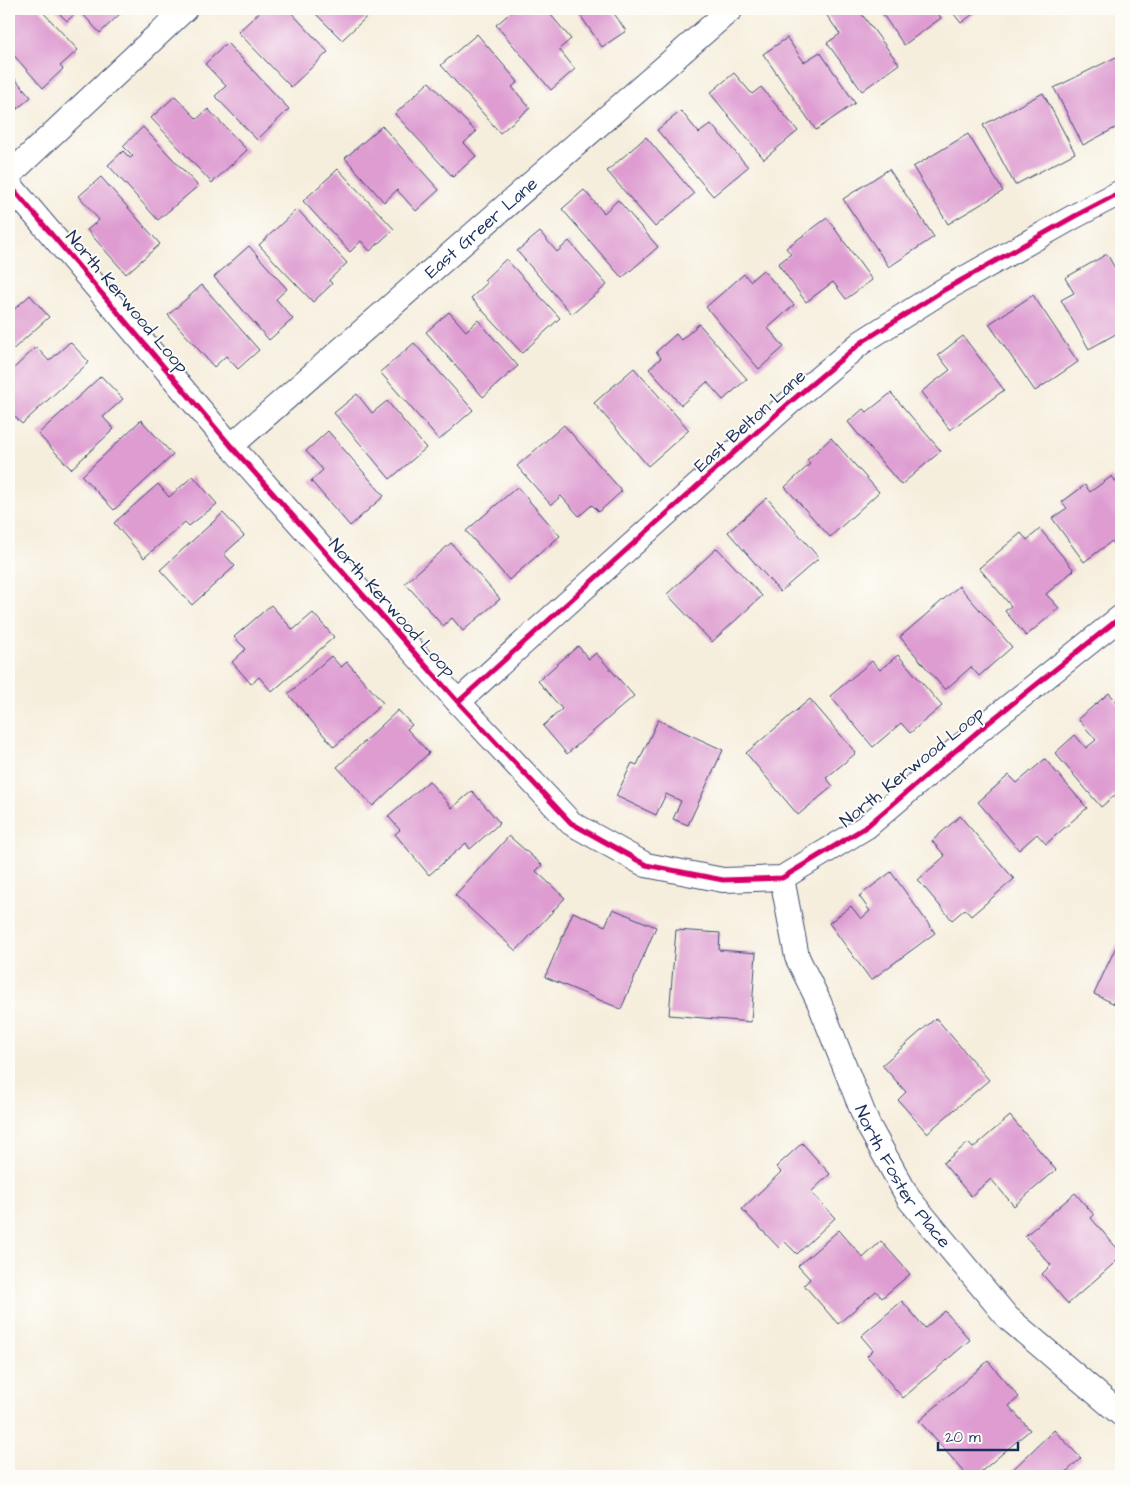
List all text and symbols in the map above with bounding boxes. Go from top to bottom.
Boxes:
street label: East Greer Lane [419,171,543,284]
street label: North Kerwood Loop [60,225,194,379]
street label: East Belton Lane [689,364,812,478]
street label: North Kerwood Loop [323,533,461,683]
street label: North Kerwood Loop [834,701,990,833]
street label: North Foster Place [849,1101,957,1253]
scale bar [938,1420,1018,1452]
text: 20 m [945,1427,981,1448]

